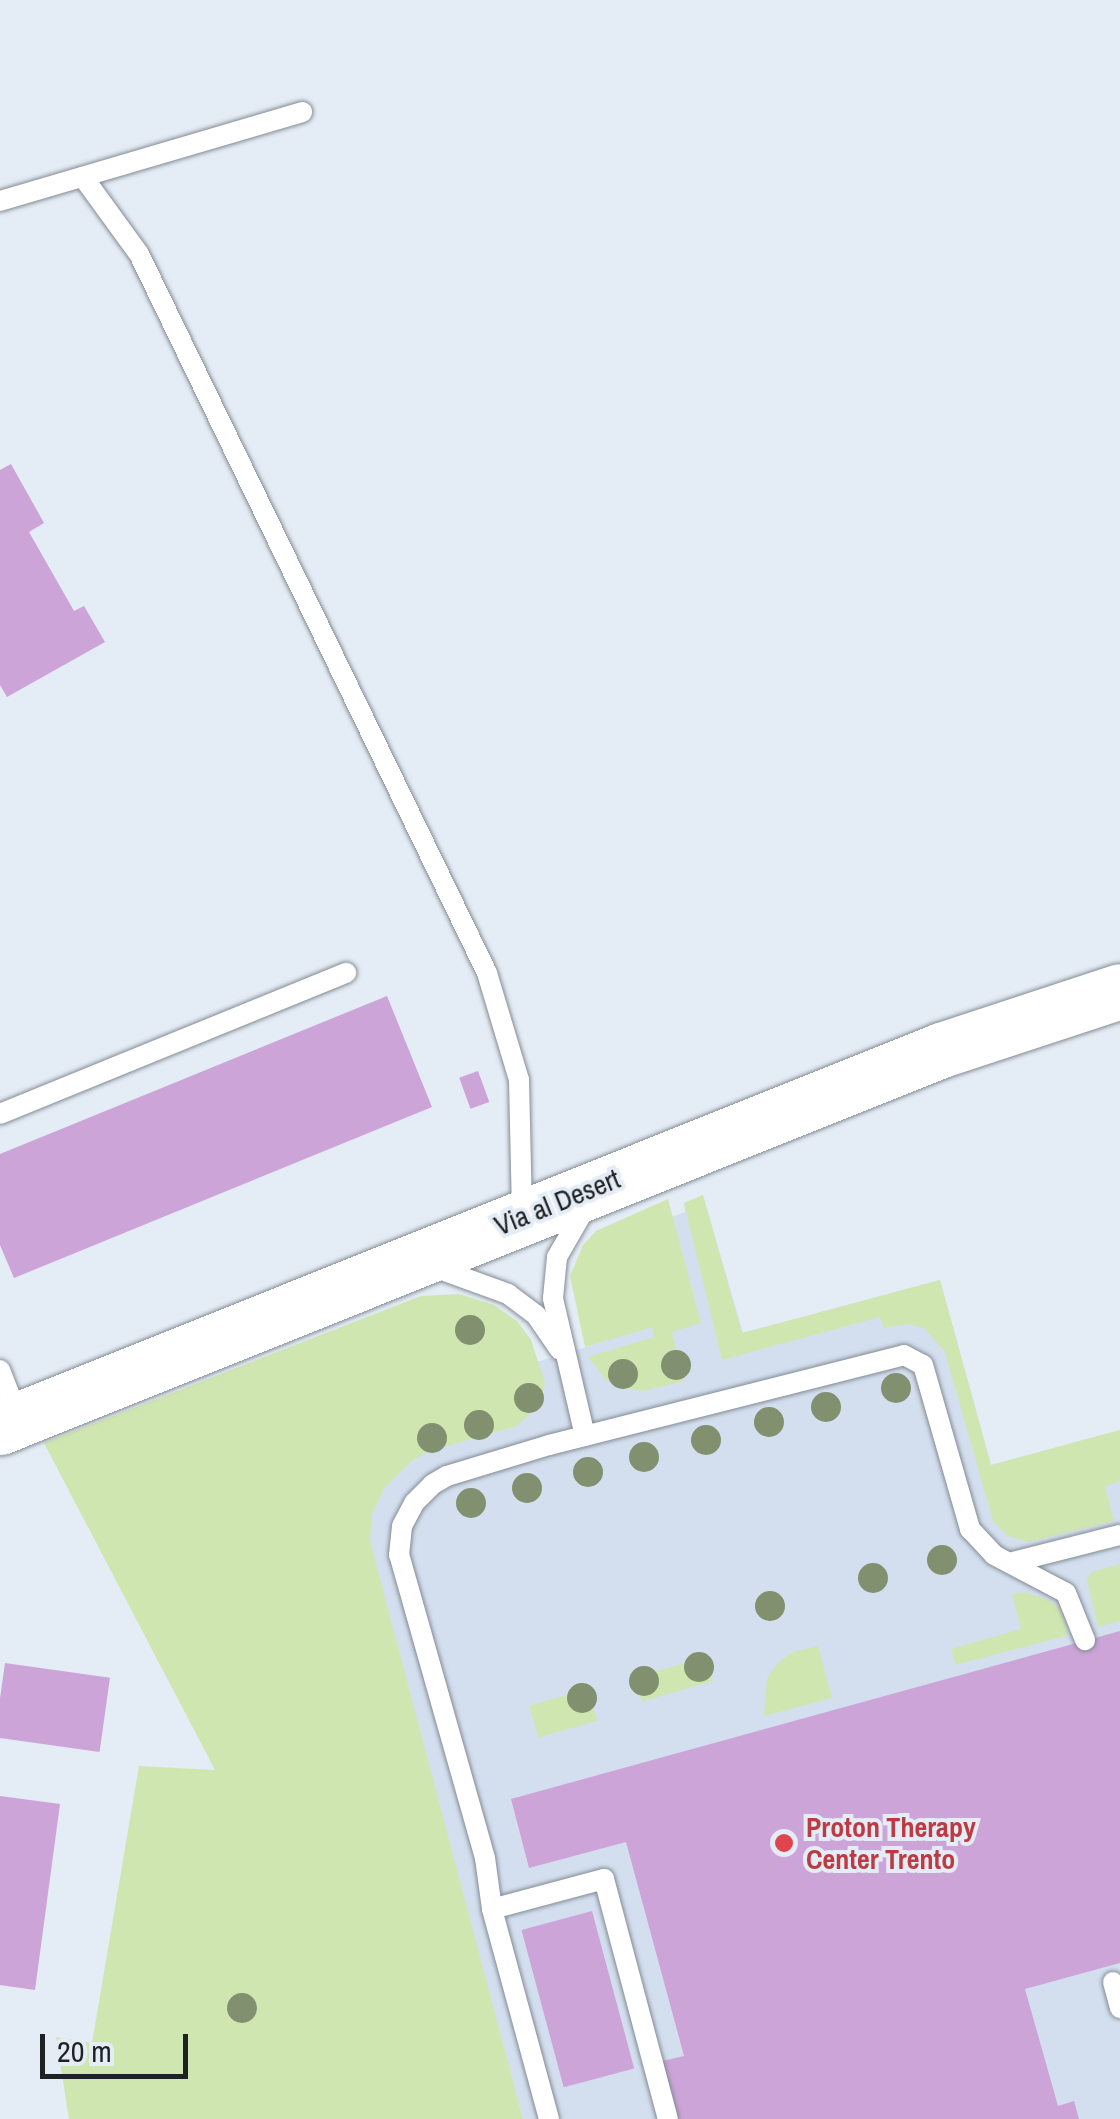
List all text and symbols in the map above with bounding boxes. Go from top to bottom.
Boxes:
street label: Via al Desert [489,1162,625,1242]
place label: Proton Therapy Center Trento [806,1810,976,1876]
marker: Proton Therapy Center Trento [771,1830,797,1856]
scale bar [45,2014,192,2076]
text: 20 m [57,2031,112,2071]

